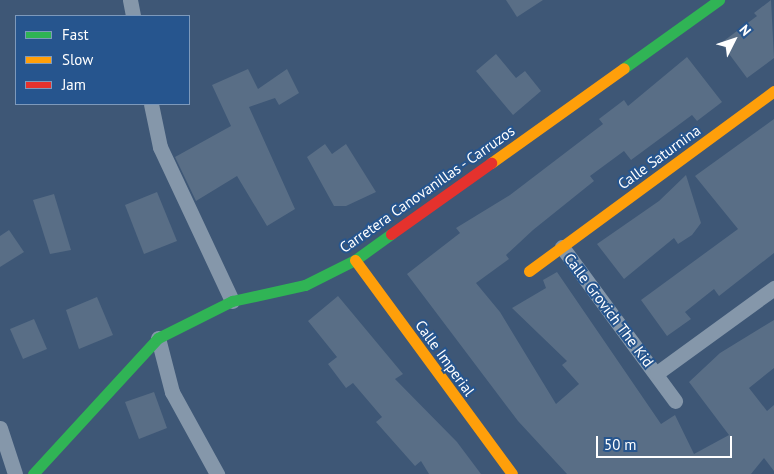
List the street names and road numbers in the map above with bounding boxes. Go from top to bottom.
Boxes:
street label: Carretera Canovanillas - Carruzos [335,121,519,257]
street label: Calle Saturnina [614,121,704,193]
street label: Calle Grovich The Kid [560,250,658,370]
street label: Calle Imperial [411,317,479,399]

